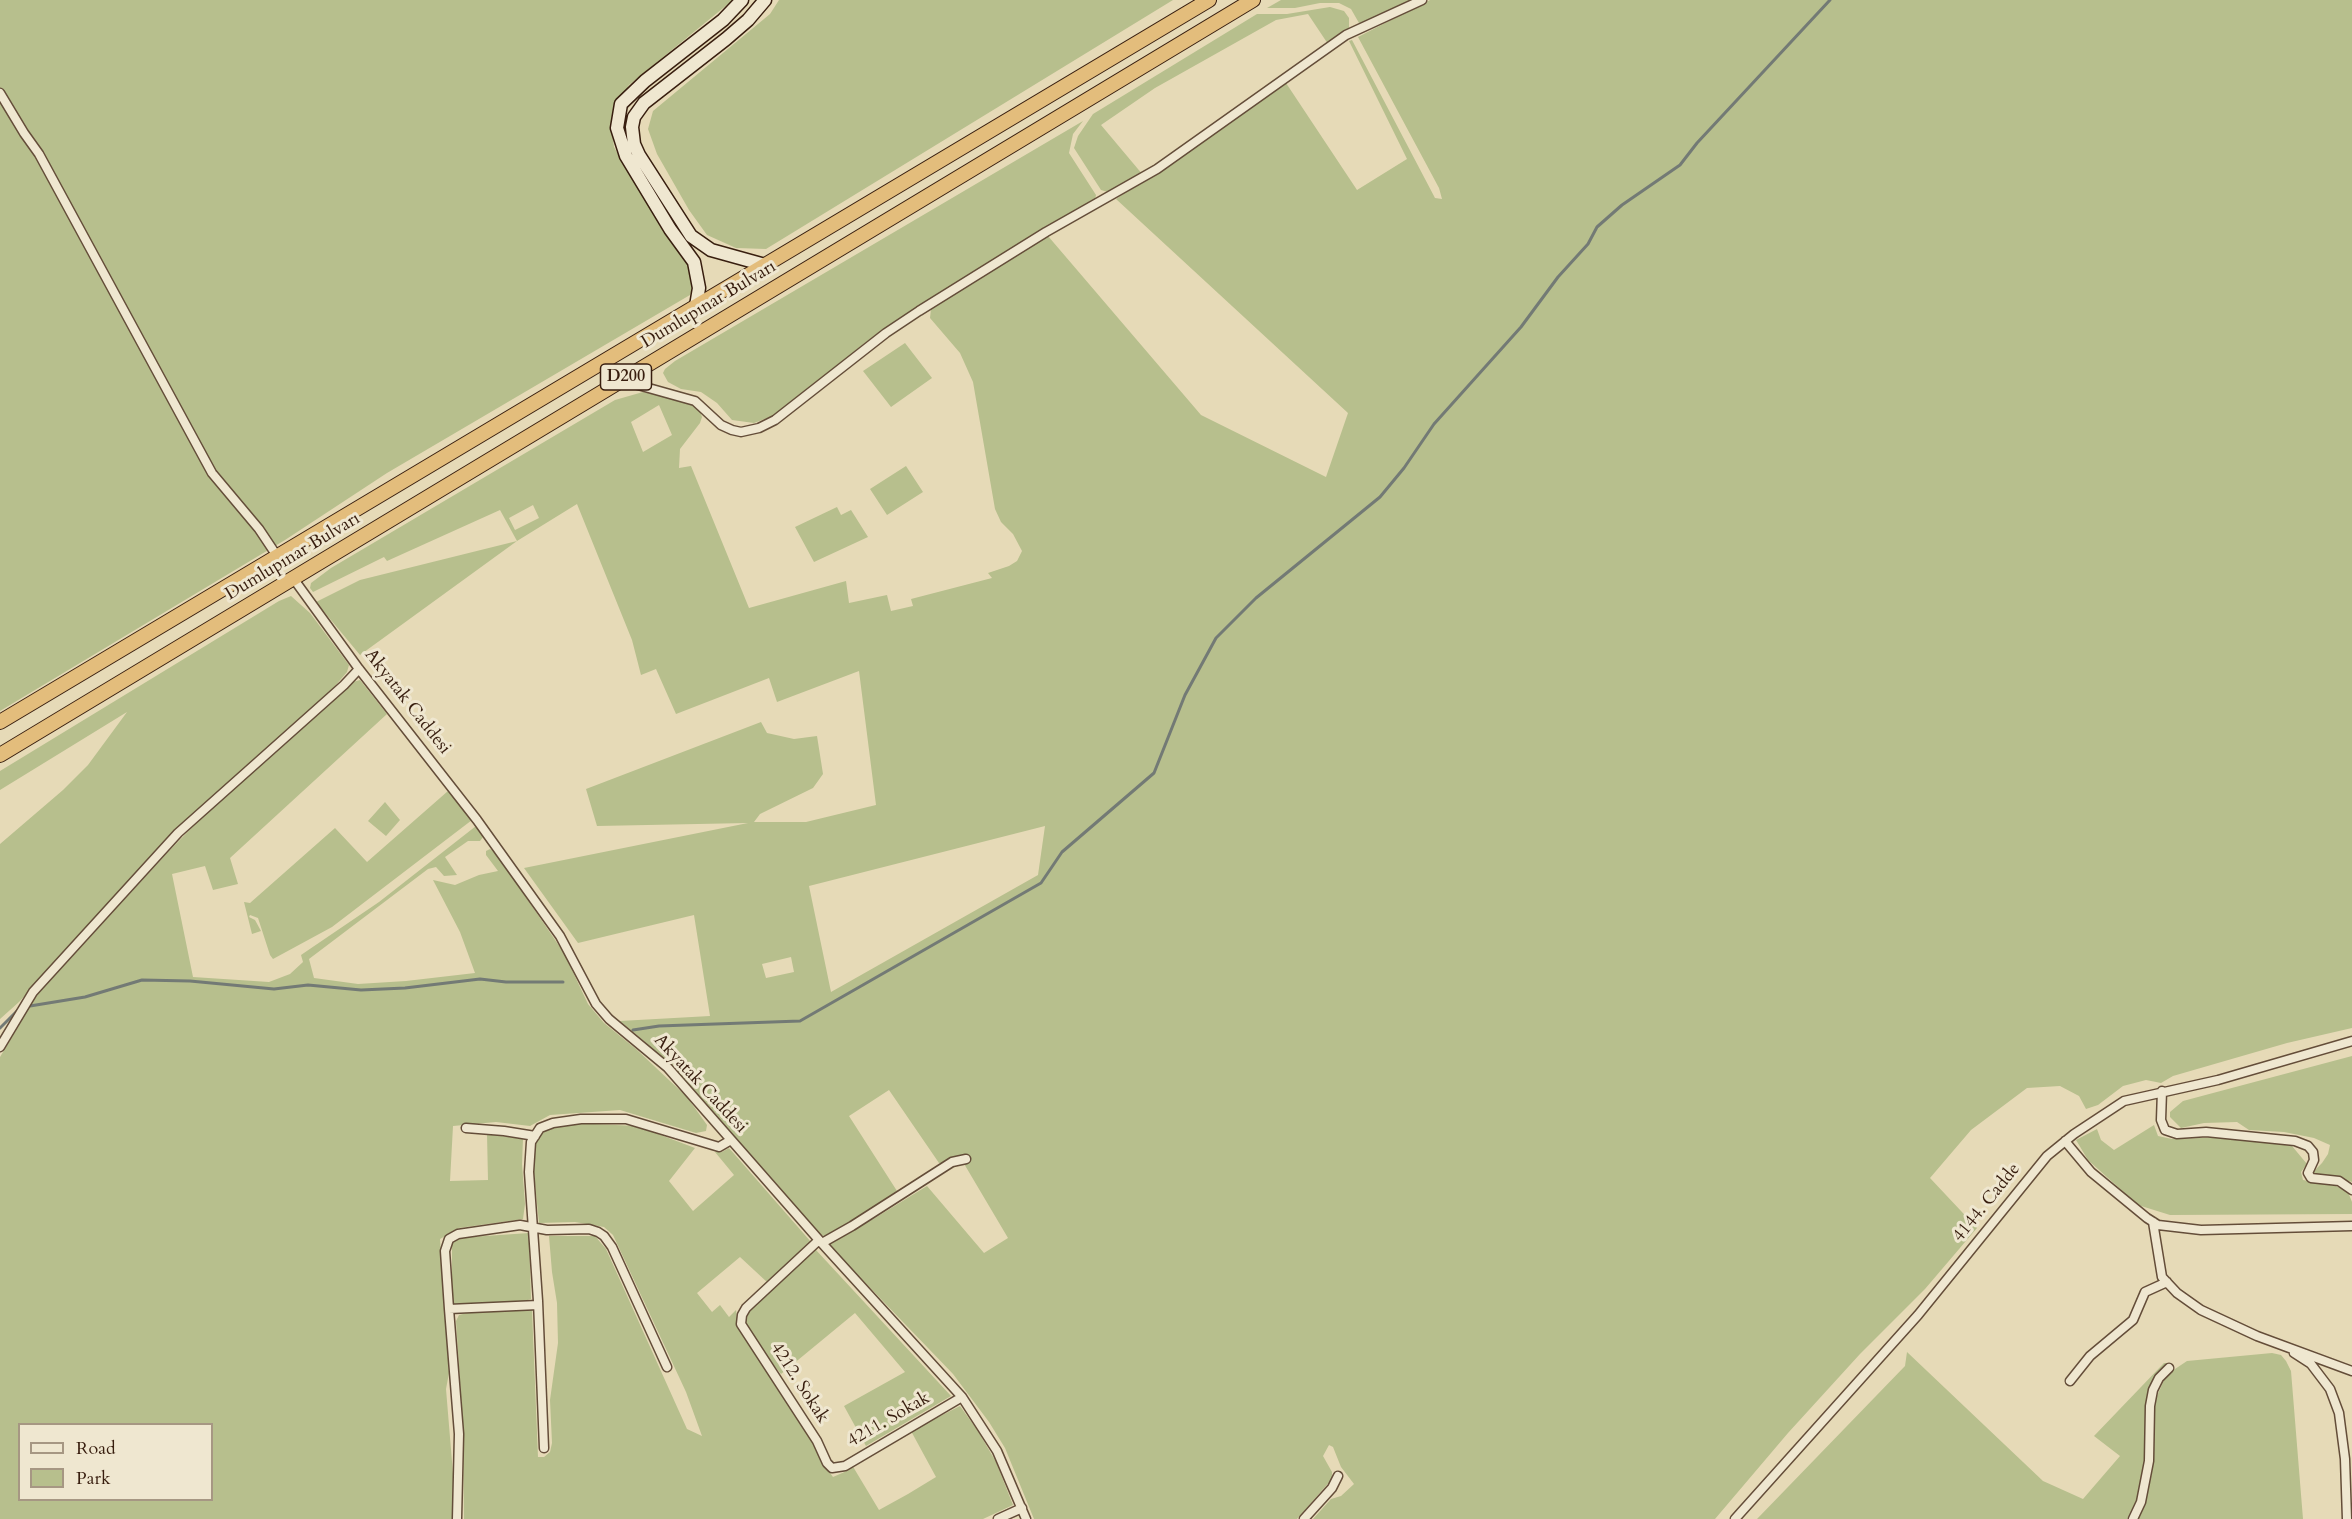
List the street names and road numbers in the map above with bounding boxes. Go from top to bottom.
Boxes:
street label: Dumlupınar Bulvarı [638,256,780,354]
road number: D200 [600,364,652,390]
street label: Dumlupınar Bulvarı [222,508,364,606]
street label: Akyatak Caddesi [359,645,455,759]
street label: Akyatak Caddesi [649,1030,751,1138]
street label: 4144. Cadde [1949,1159,2025,1247]
street label: 4212. Sokak [765,1339,833,1427]
street label: 4211. Sokak [844,1388,934,1452]

